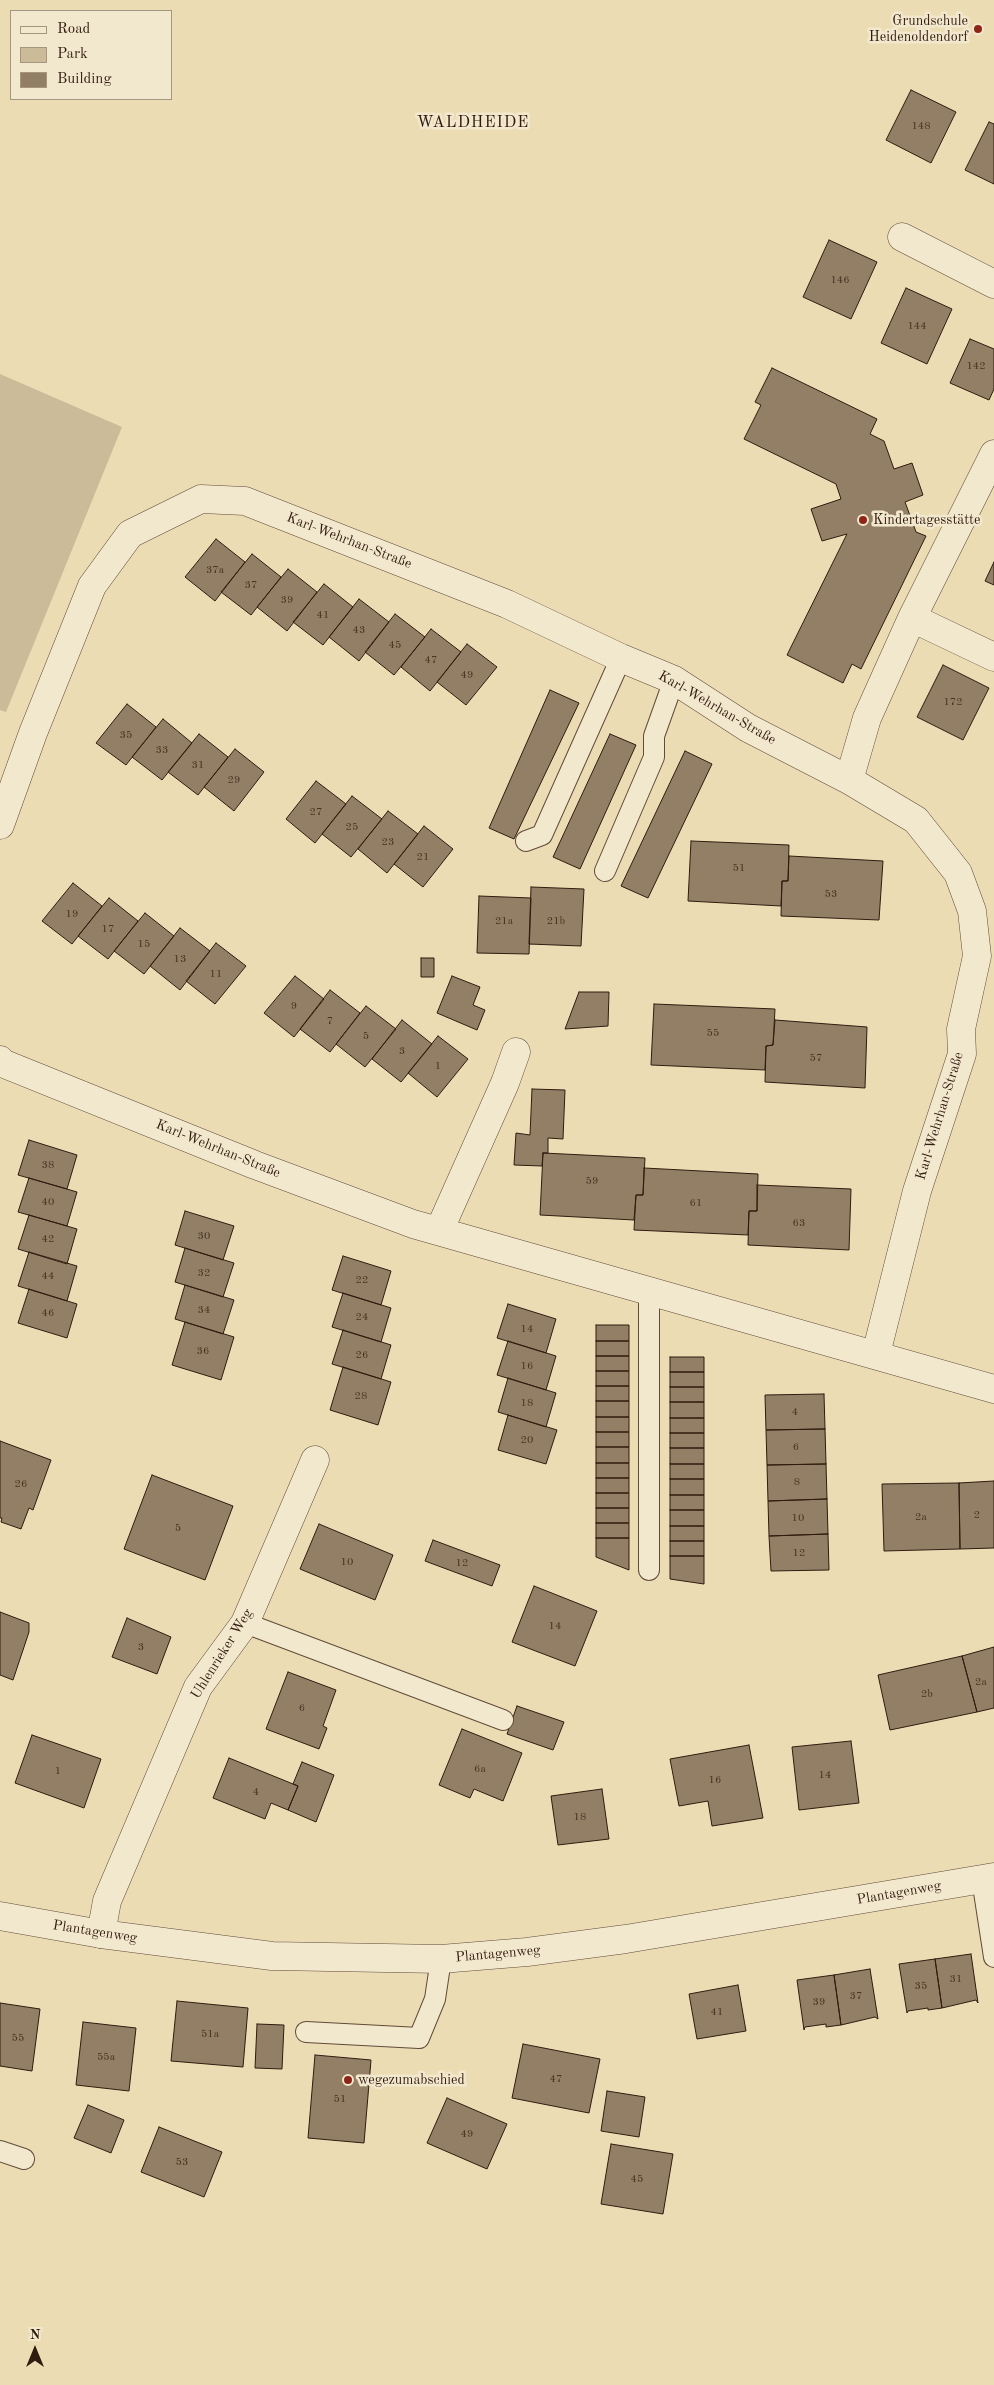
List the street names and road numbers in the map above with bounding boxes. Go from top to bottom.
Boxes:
street label: Karl-Wehrhan-Straße [284,509,414,573]
street label: Karl-Wehrhan-Straße [655,667,779,749]
street label: Karl-Wehrhan-Straße [913,1050,967,1182]
street label: Karl-Wehrhan-Straße [153,1116,283,1182]
street label: Uhlenrieker Weg [188,1606,256,1702]
street label: Plantagenweg [856,1877,942,1909]
street label: Plantagenweg [52,1917,138,1947]
street label: Plantagenweg [455,1942,541,1966]

